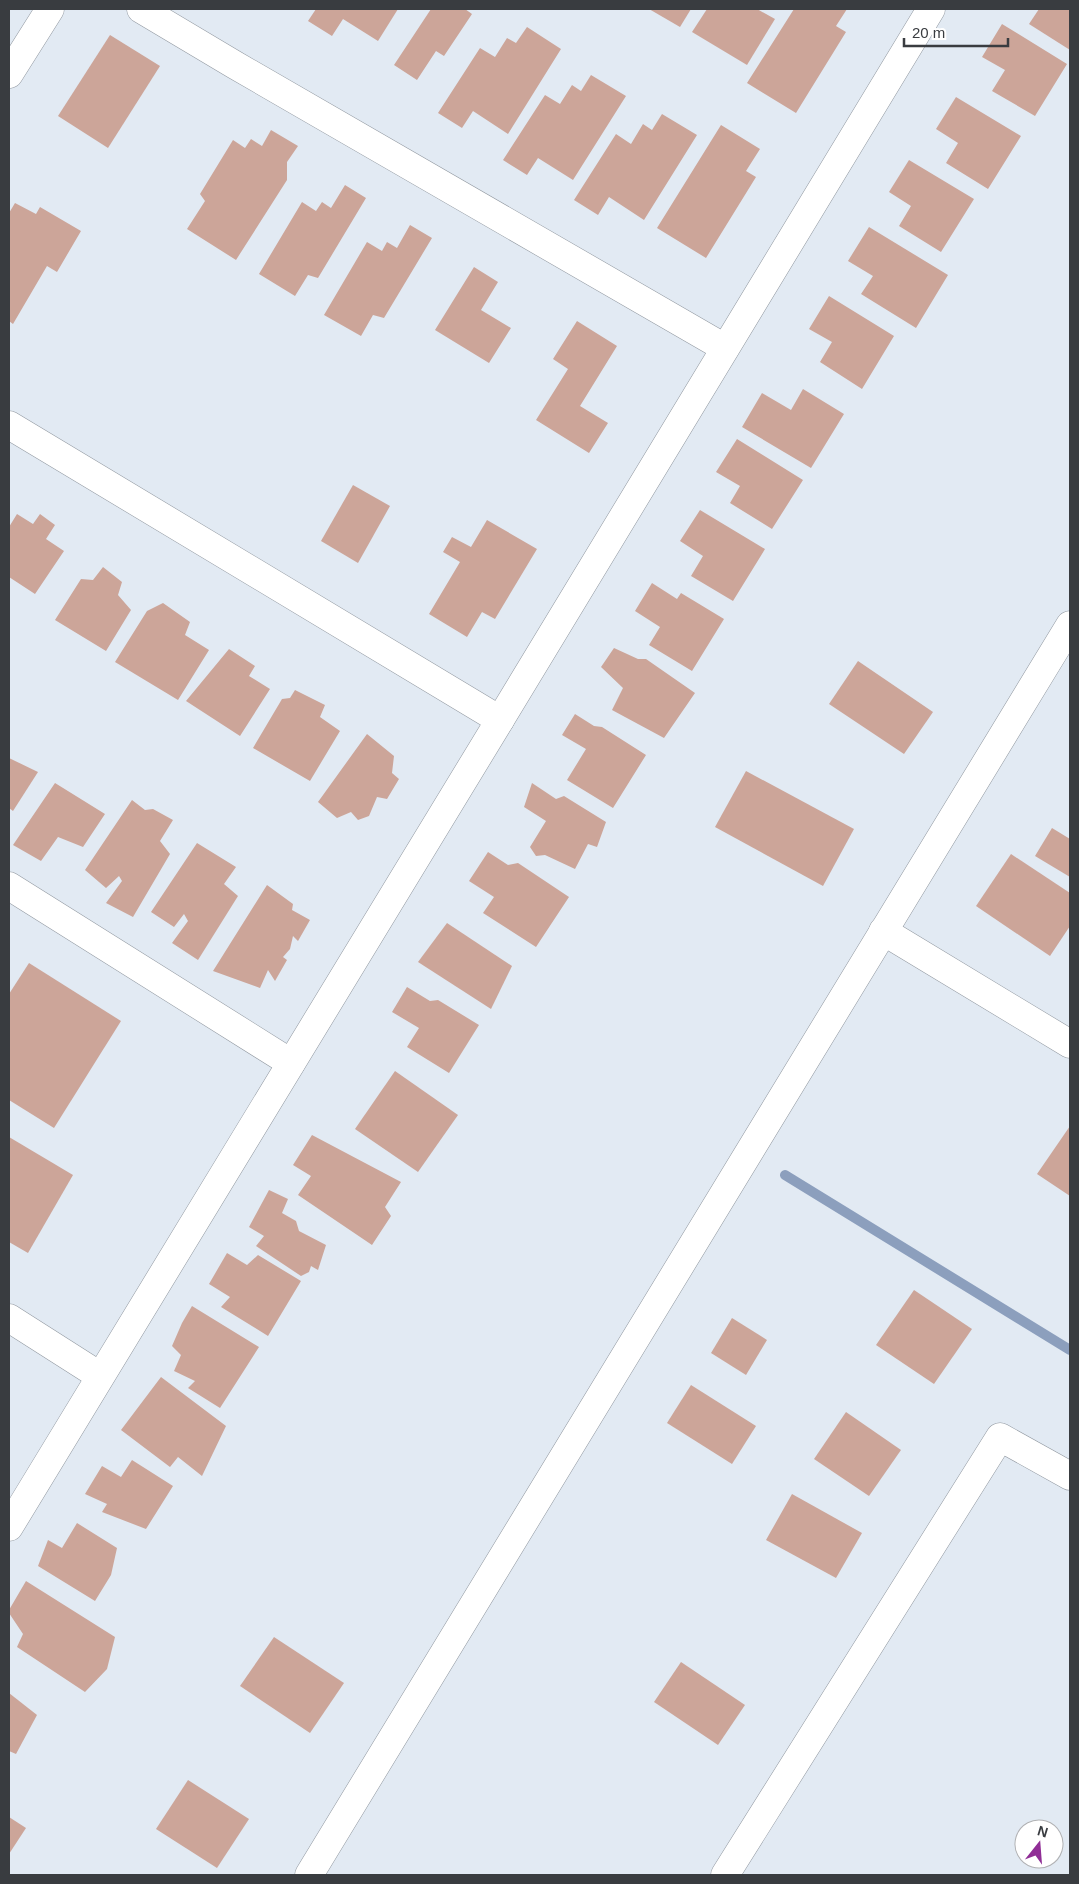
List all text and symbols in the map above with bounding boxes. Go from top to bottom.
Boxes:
scale bar [904,15,1008,47]
text: 20 m [912,24,945,41]
north arrow [1014,1819,1064,1869]
text: N [1036,1822,1050,1841]

